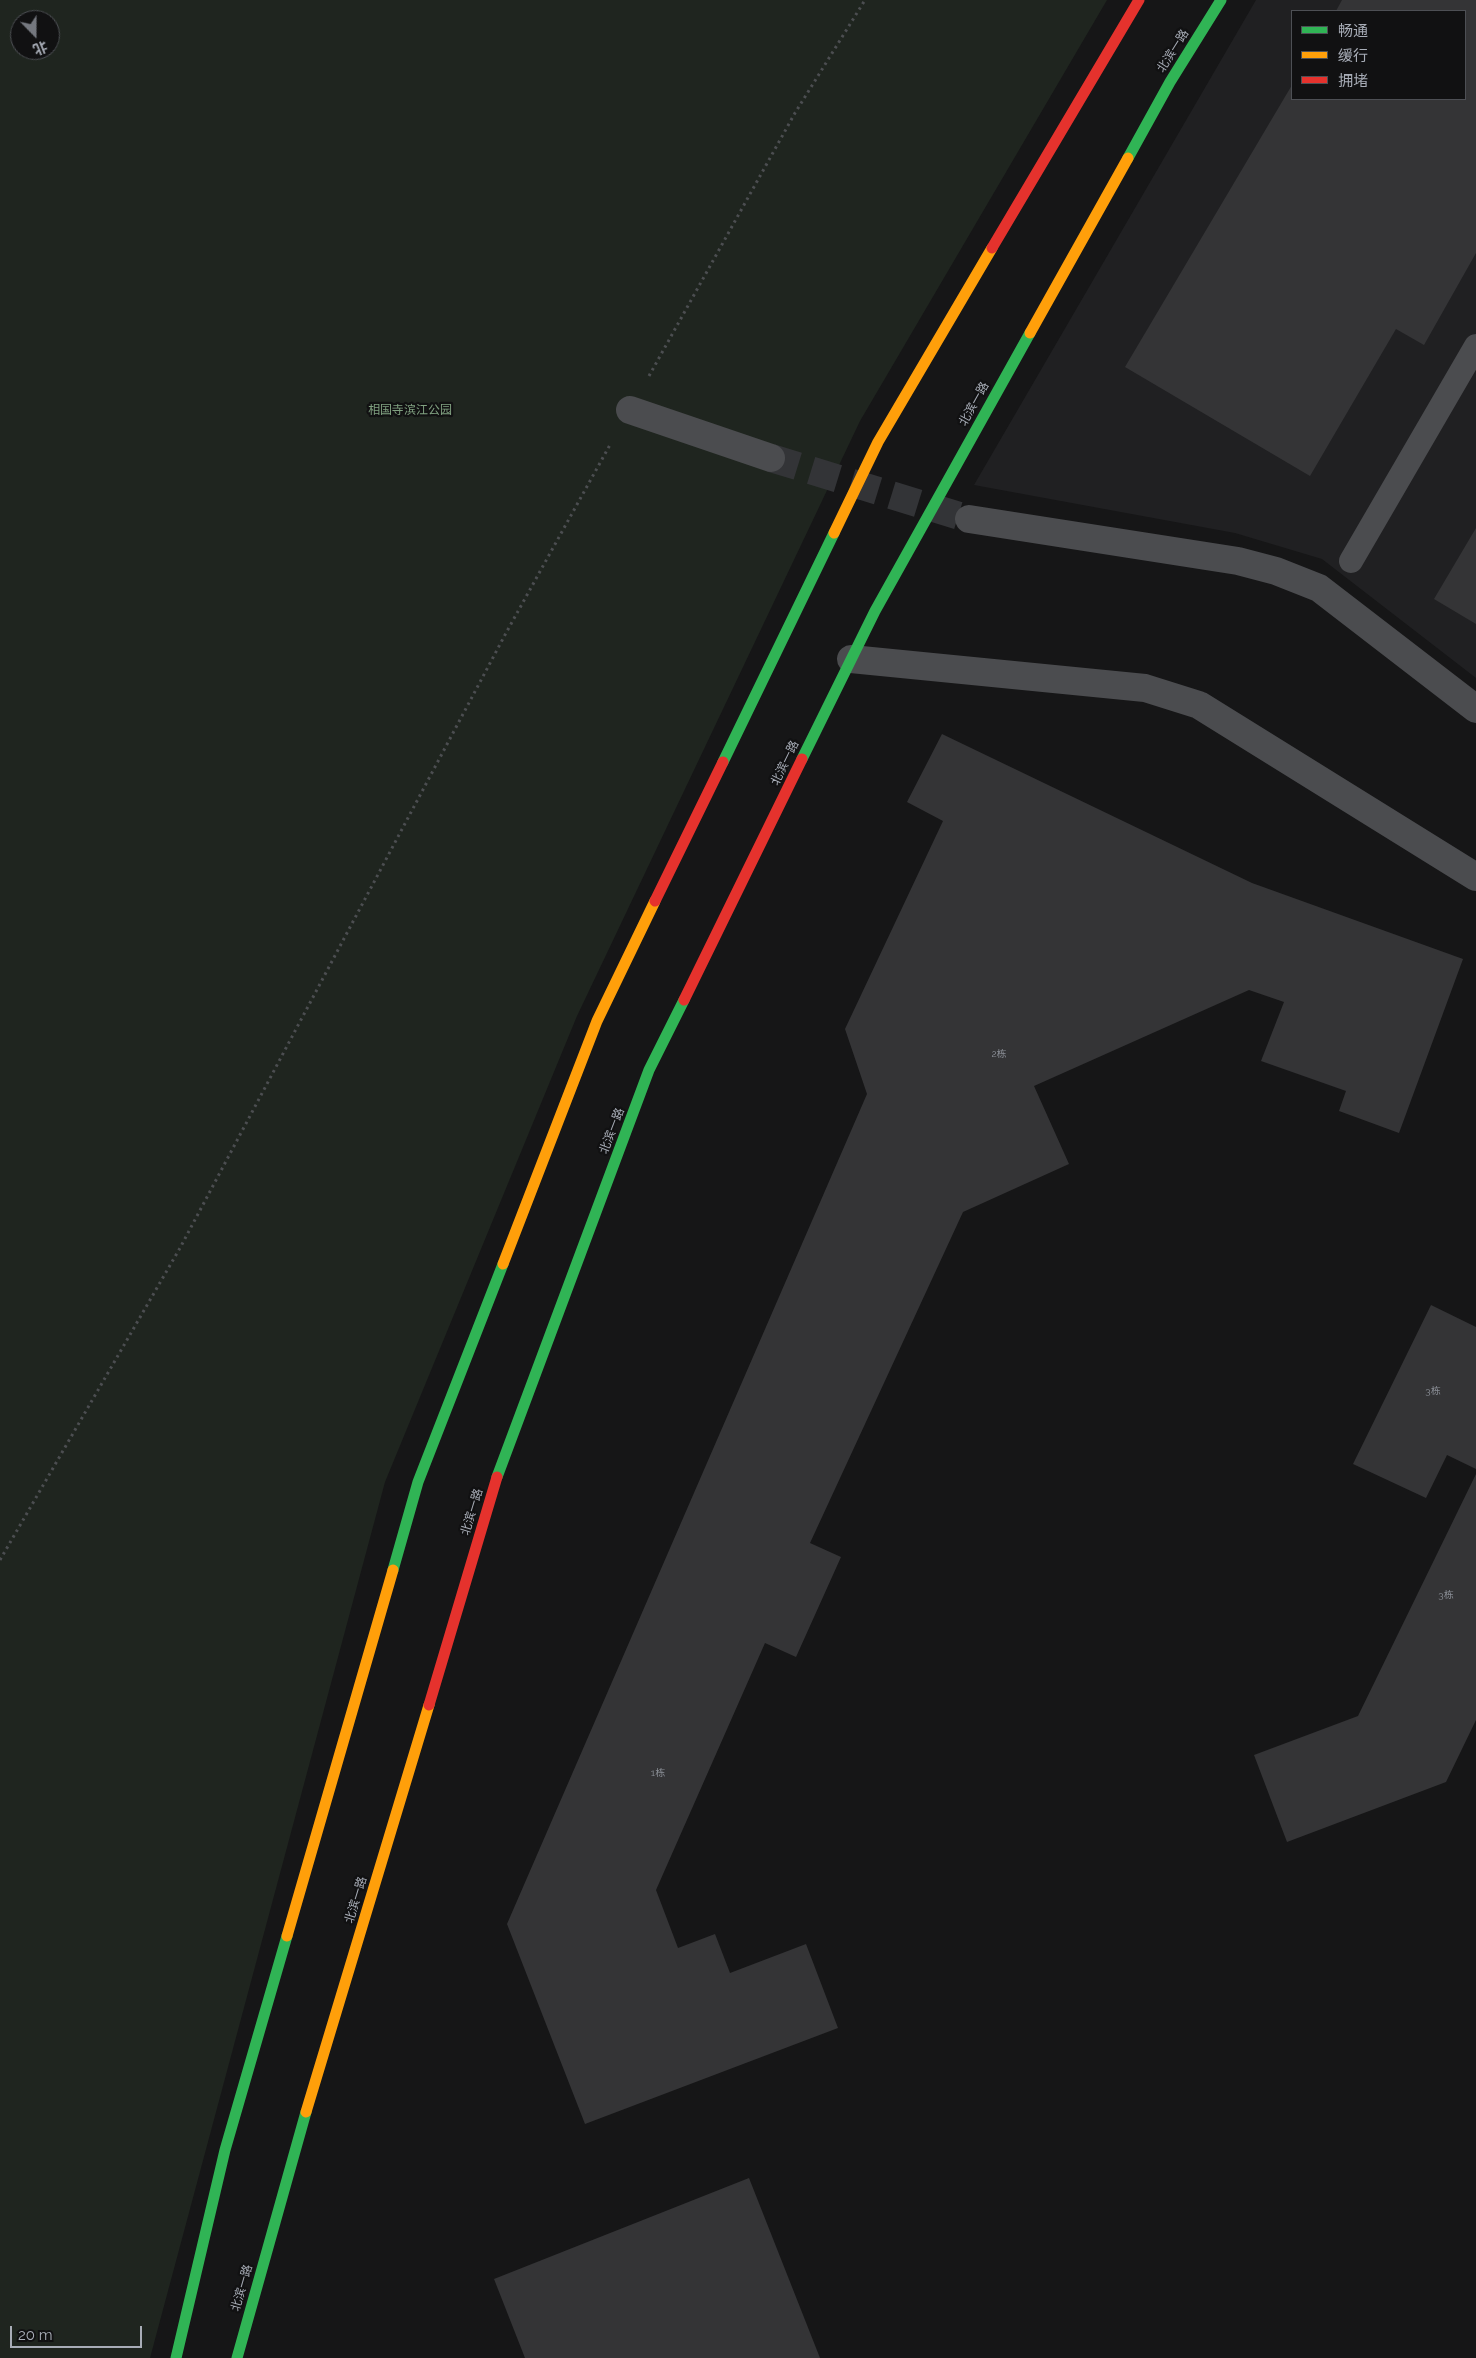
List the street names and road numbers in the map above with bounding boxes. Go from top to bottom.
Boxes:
street label: 北滨一路 [1154,27,1192,75]
street label: 北滨一路 [956,380,992,428]
street label: 北滨一路 [768,738,802,788]
street label: 北滨一路 [597,1106,627,1156]
street label: 北滨一路 [458,1487,486,1537]
street label: 北滨一路 [342,1875,370,1925]
street label: 北滨一路 [228,2263,256,2313]

